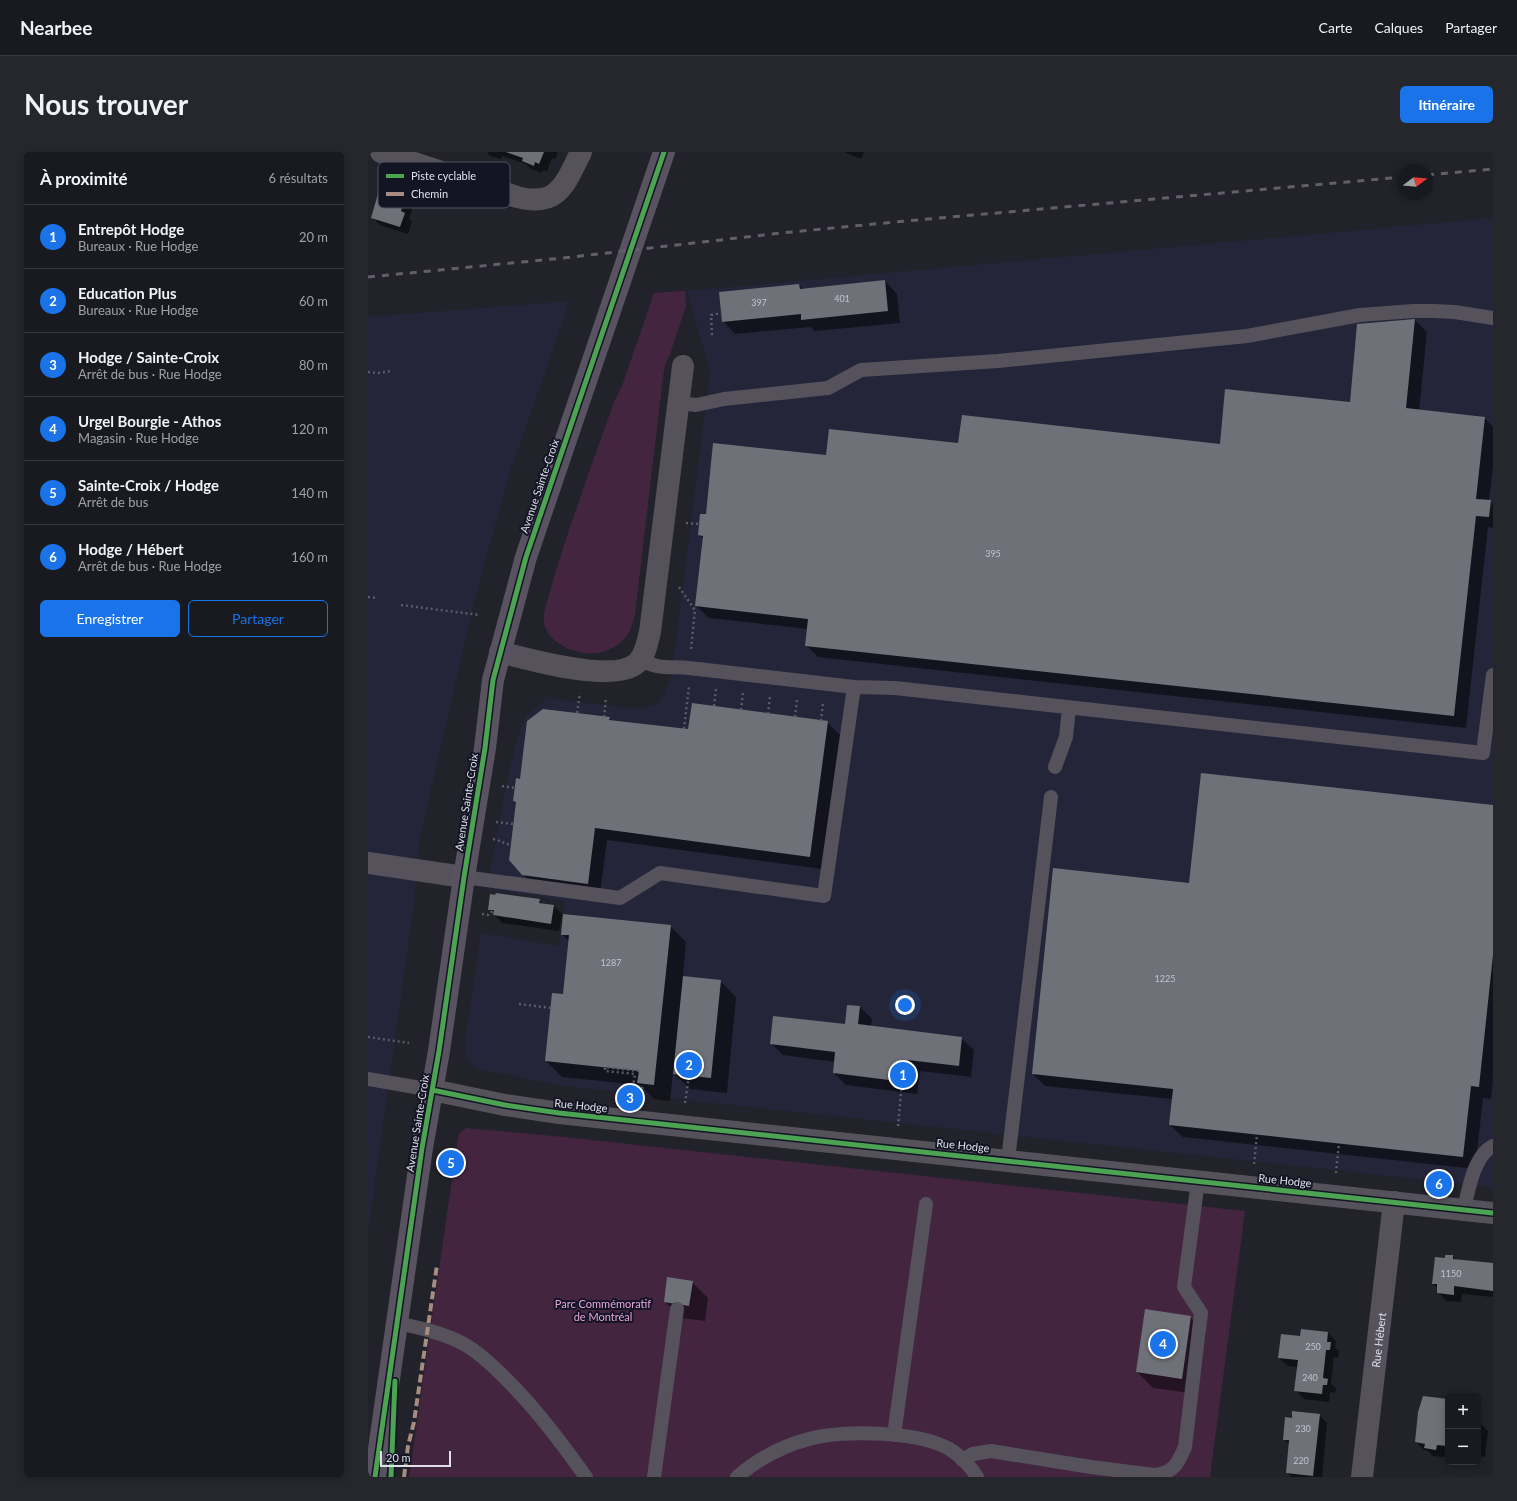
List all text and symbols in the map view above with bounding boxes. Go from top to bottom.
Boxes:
text: Nearbee [20,16,92,39]
text: Carte [1319,19,1352,36]
text: Calques [1374,19,1423,36]
text: Partager [1445,19,1497,36]
button: Itinéraire [1400,86,1493,123]
text: Nous trouver [24,87,188,121]
legend [378,162,510,208]
north arrow [1397,164,1433,200]
text: À proximité [40,168,128,189]
text: Piste cyclable [411,169,476,182]
text: 6 résultats [269,170,328,186]
text: Chemin [411,187,448,200]
text: Entrepôt Hodge [78,220,184,238]
text: 1 [49,229,57,245]
text: 20 m [299,229,328,245]
text: Bureaux · Rue Hodge [78,238,198,254]
text: Education Plus [78,284,176,302]
text: 2 [49,293,57,309]
text: 60 m [299,293,328,309]
house number: 401 [834,293,850,304]
house number: 397 [751,297,767,308]
text: Bureaux · Rue Hodge [78,302,198,318]
text: Hodge / Sainte-Croix [78,348,219,366]
text: 3 [49,357,57,373]
text: 80 m [299,357,328,373]
text: Arrêt de bus · Rue Hodge [78,366,222,382]
text: Urgel Bourgie - Athos [78,412,221,430]
text: 4 [49,421,57,437]
text: 120 m [291,421,328,437]
text: Magasin · Rue Hodge [78,430,199,446]
street label: Avenue Sainte-Croix [517,437,561,535]
text: Sainte-Croix / Hodge [78,476,219,494]
text: 5 [49,485,57,501]
text: 140 m [291,485,328,501]
text: Arrêt de bus [78,494,148,510]
text: Hodge / Hébert [78,540,184,558]
house number: 395 [985,548,1001,559]
text: 6 [49,549,57,565]
text: 160 m [291,549,328,565]
text: Arrêt de bus · Rue Hodge [78,558,222,574]
button: Enregistrer [40,600,180,637]
button: Partager [188,600,328,637]
street label: Avenue Sainte-Croix [452,752,480,852]
house number: 1287 [601,957,621,968]
house number: 1225 [1155,973,1175,984]
your location [895,995,915,1015]
pin: 2 [676,1050,702,1080]
pin: 1 [890,1060,916,1090]
street label: Avenue Sainte-Croix [403,1073,431,1173]
pin: 3 [617,1083,643,1113]
street label: Rue Hodge [554,1096,608,1114]
street label: Rue Hodge [936,1136,990,1154]
pin: 5 [438,1148,464,1178]
pin: 6 [1426,1169,1452,1199]
street label: Rue Hodge [1258,1171,1312,1189]
house number: 1150 [1441,1268,1461,1279]
park label: Parc Commémoratif de Montréal [555,1297,651,1323]
street label: Rue Hébert [1368,1312,1388,1368]
pin: 4 [1150,1329,1176,1359]
house number: 250 [1305,1341,1321,1352]
house number: 240 [1302,1372,1318,1383]
map controls [1445,1393,1481,1465]
button: + [1445,1393,1481,1429]
house number: 230 [1295,1423,1311,1434]
button: − [1445,1429,1481,1465]
scale bar [380,1449,451,1468]
text: 20 m [386,1451,411,1464]
house number: 220 [1293,1455,1309,1466]

